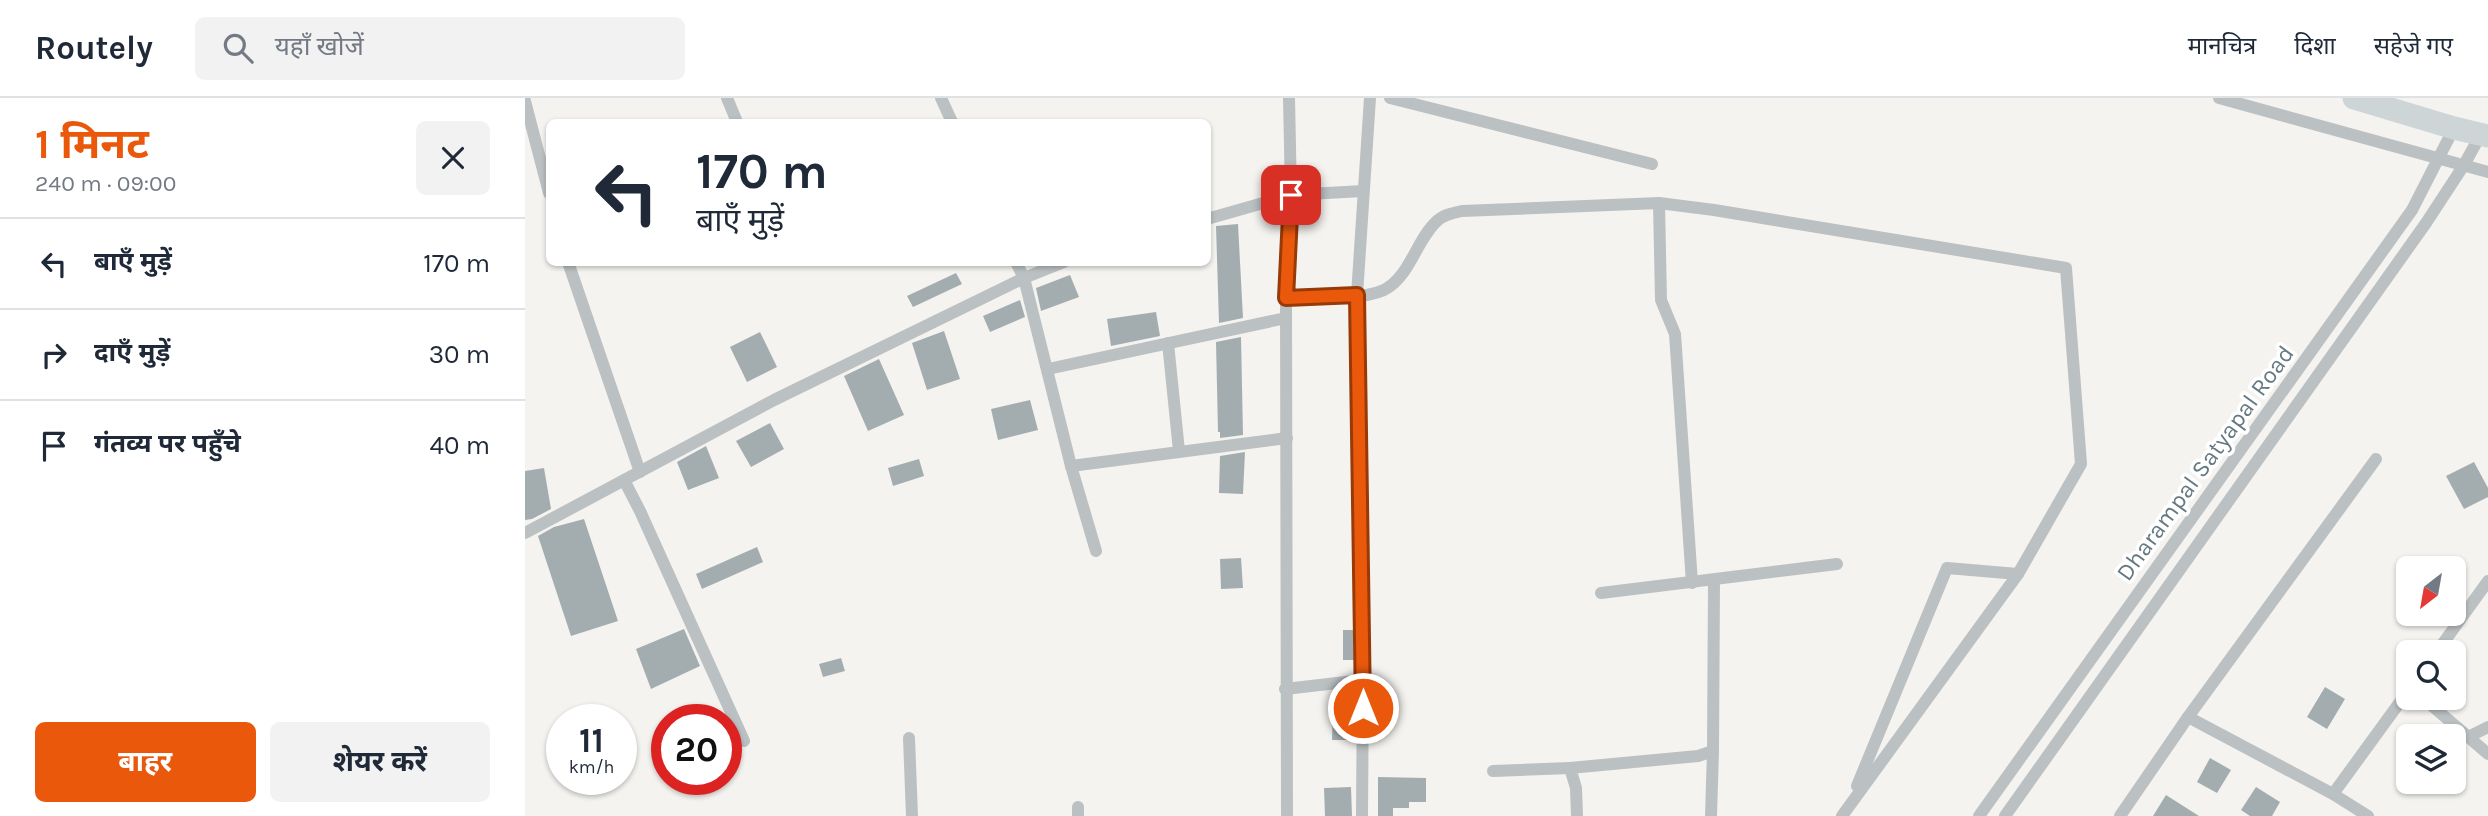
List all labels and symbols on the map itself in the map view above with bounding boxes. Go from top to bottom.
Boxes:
pin [1261,165,1321,225]
street label: Dharampal Satyapal Road [2110,340,2300,586]
north arrow [2396,556,2466,626]
position arrow [1326,671,1400,745]
speed limit sign: 20 [651,704,742,795]

